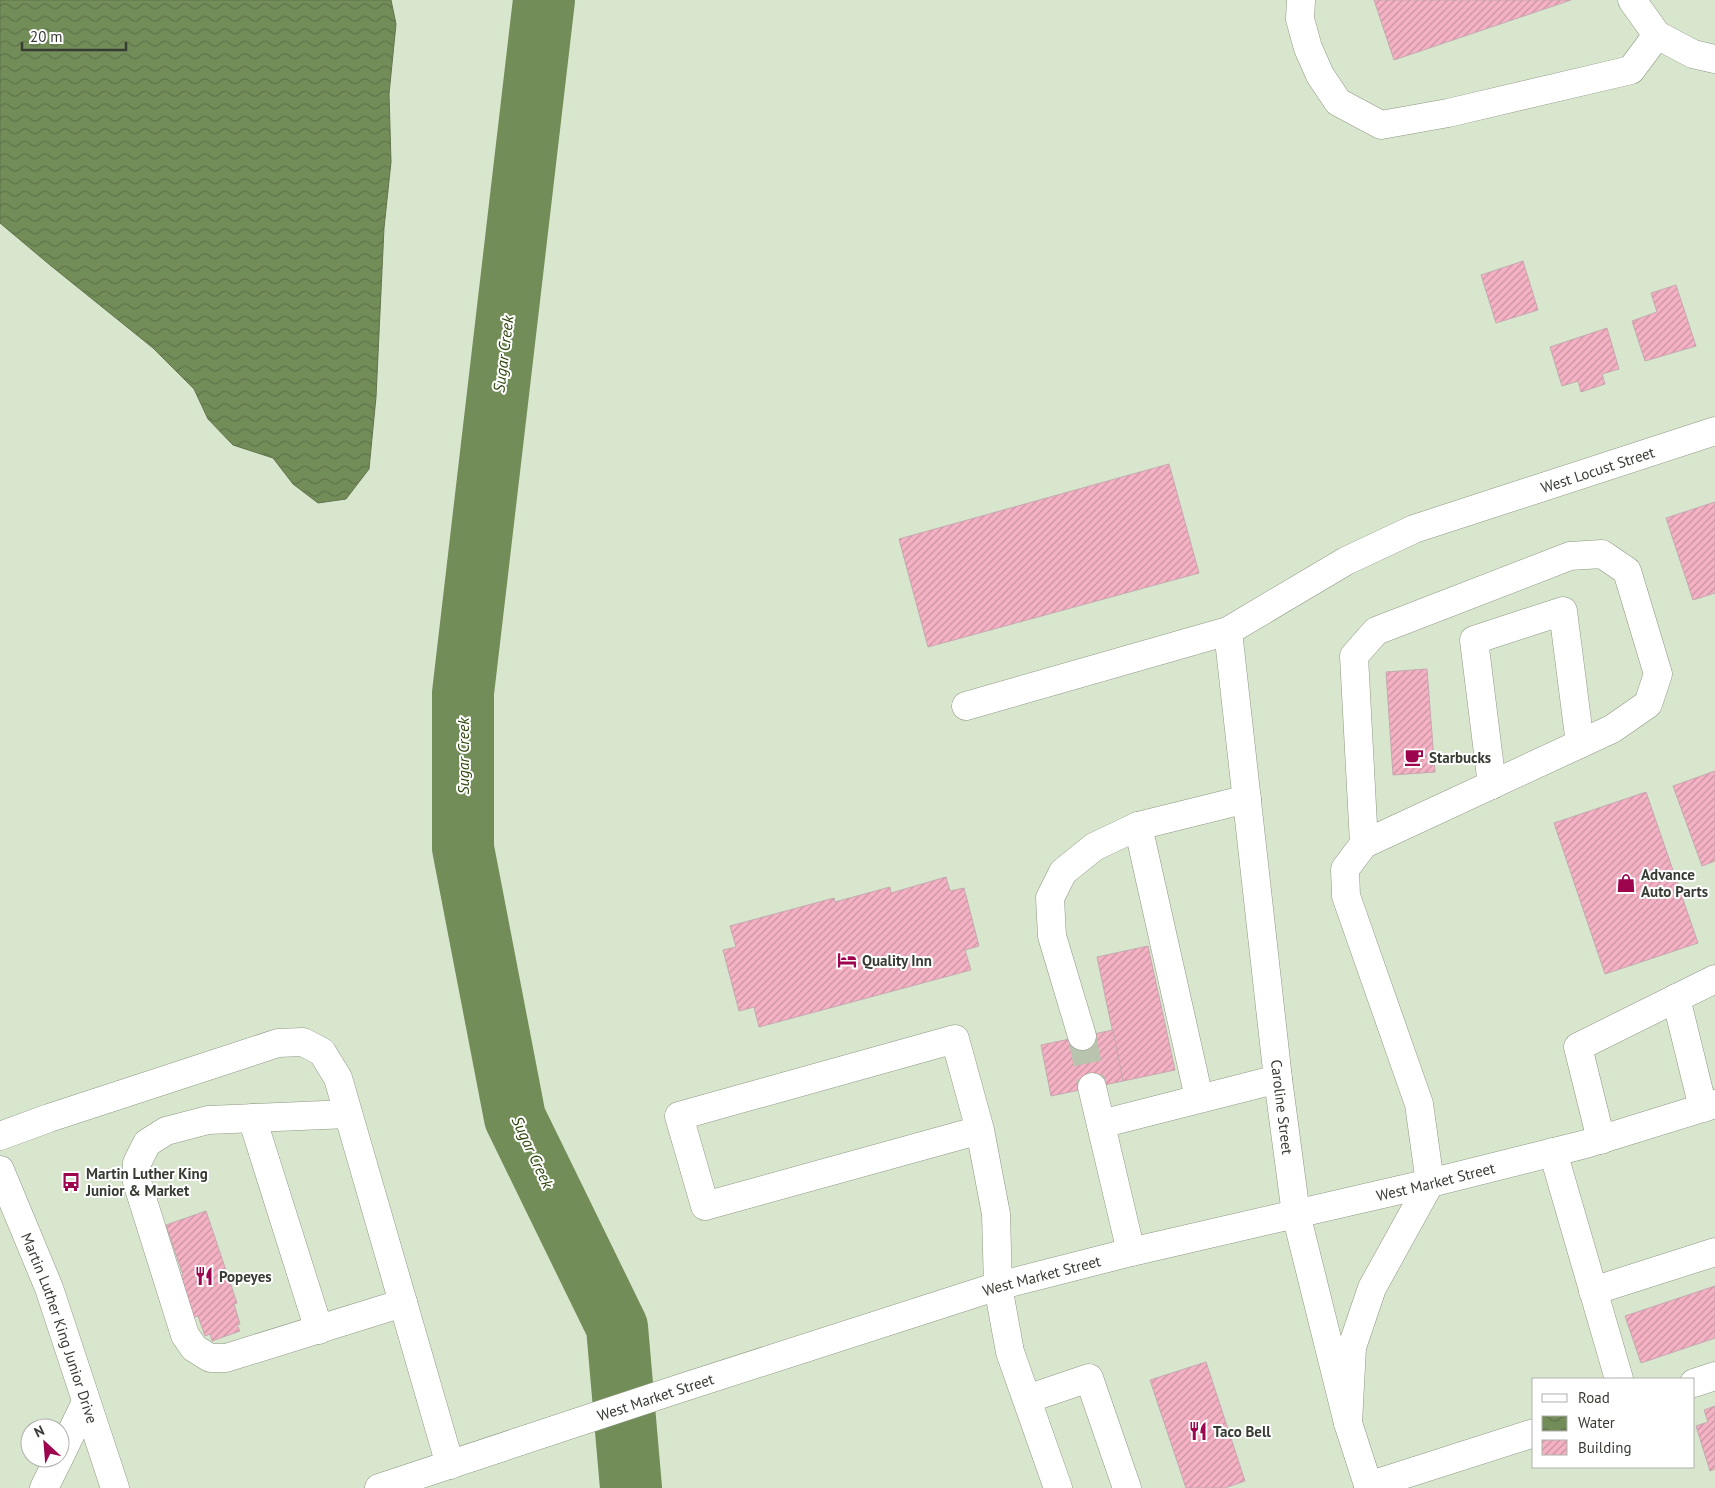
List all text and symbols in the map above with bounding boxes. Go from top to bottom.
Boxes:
scale bar [22,20,126,52]
text: 20 m [30,27,63,46]
water label: Sugar Creek [488,314,518,393]
street label: West Locust Street [1538,442,1657,497]
water label: Sugar Creek [453,717,473,795]
cafe icon: Starbucks [1403,746,1425,768]
place label: Starbucks [1429,748,1491,767]
place label: Advance Auto Parts [1641,865,1708,901]
shop icon: Advance Auto Parts [1615,872,1637,894]
hotel icon: Quality Inn [836,949,858,971]
place label: Quality Inn [862,951,932,970]
street label: Caroline Street [1267,1058,1297,1156]
water label: Sugar Creek [508,1113,559,1192]
street label: West Market Street [1374,1158,1497,1205]
place label: Martin Luther King Junior & Market [85,1164,208,1200]
bus stop icon: Martin Luther King Junior & Market [60,1171,82,1193]
street label: Martin Luther King Junior Drive [18,1230,102,1426]
street label: West Market Street [980,1251,1103,1300]
restaurant icon: Popeyes [193,1265,215,1287]
place label: Popeyes [219,1267,272,1286]
street label: West Market Street [595,1369,716,1425]
legend [1532,1378,1695,1468]
text: Road [1578,1388,1610,1407]
text: Water [1578,1413,1615,1432]
north arrow [20,1418,70,1468]
restaurant icon: Taco Bell [1187,1420,1209,1442]
text: N [31,1421,47,1441]
place label: Taco Bell [1213,1422,1271,1441]
text: Building [1578,1438,1632,1457]

